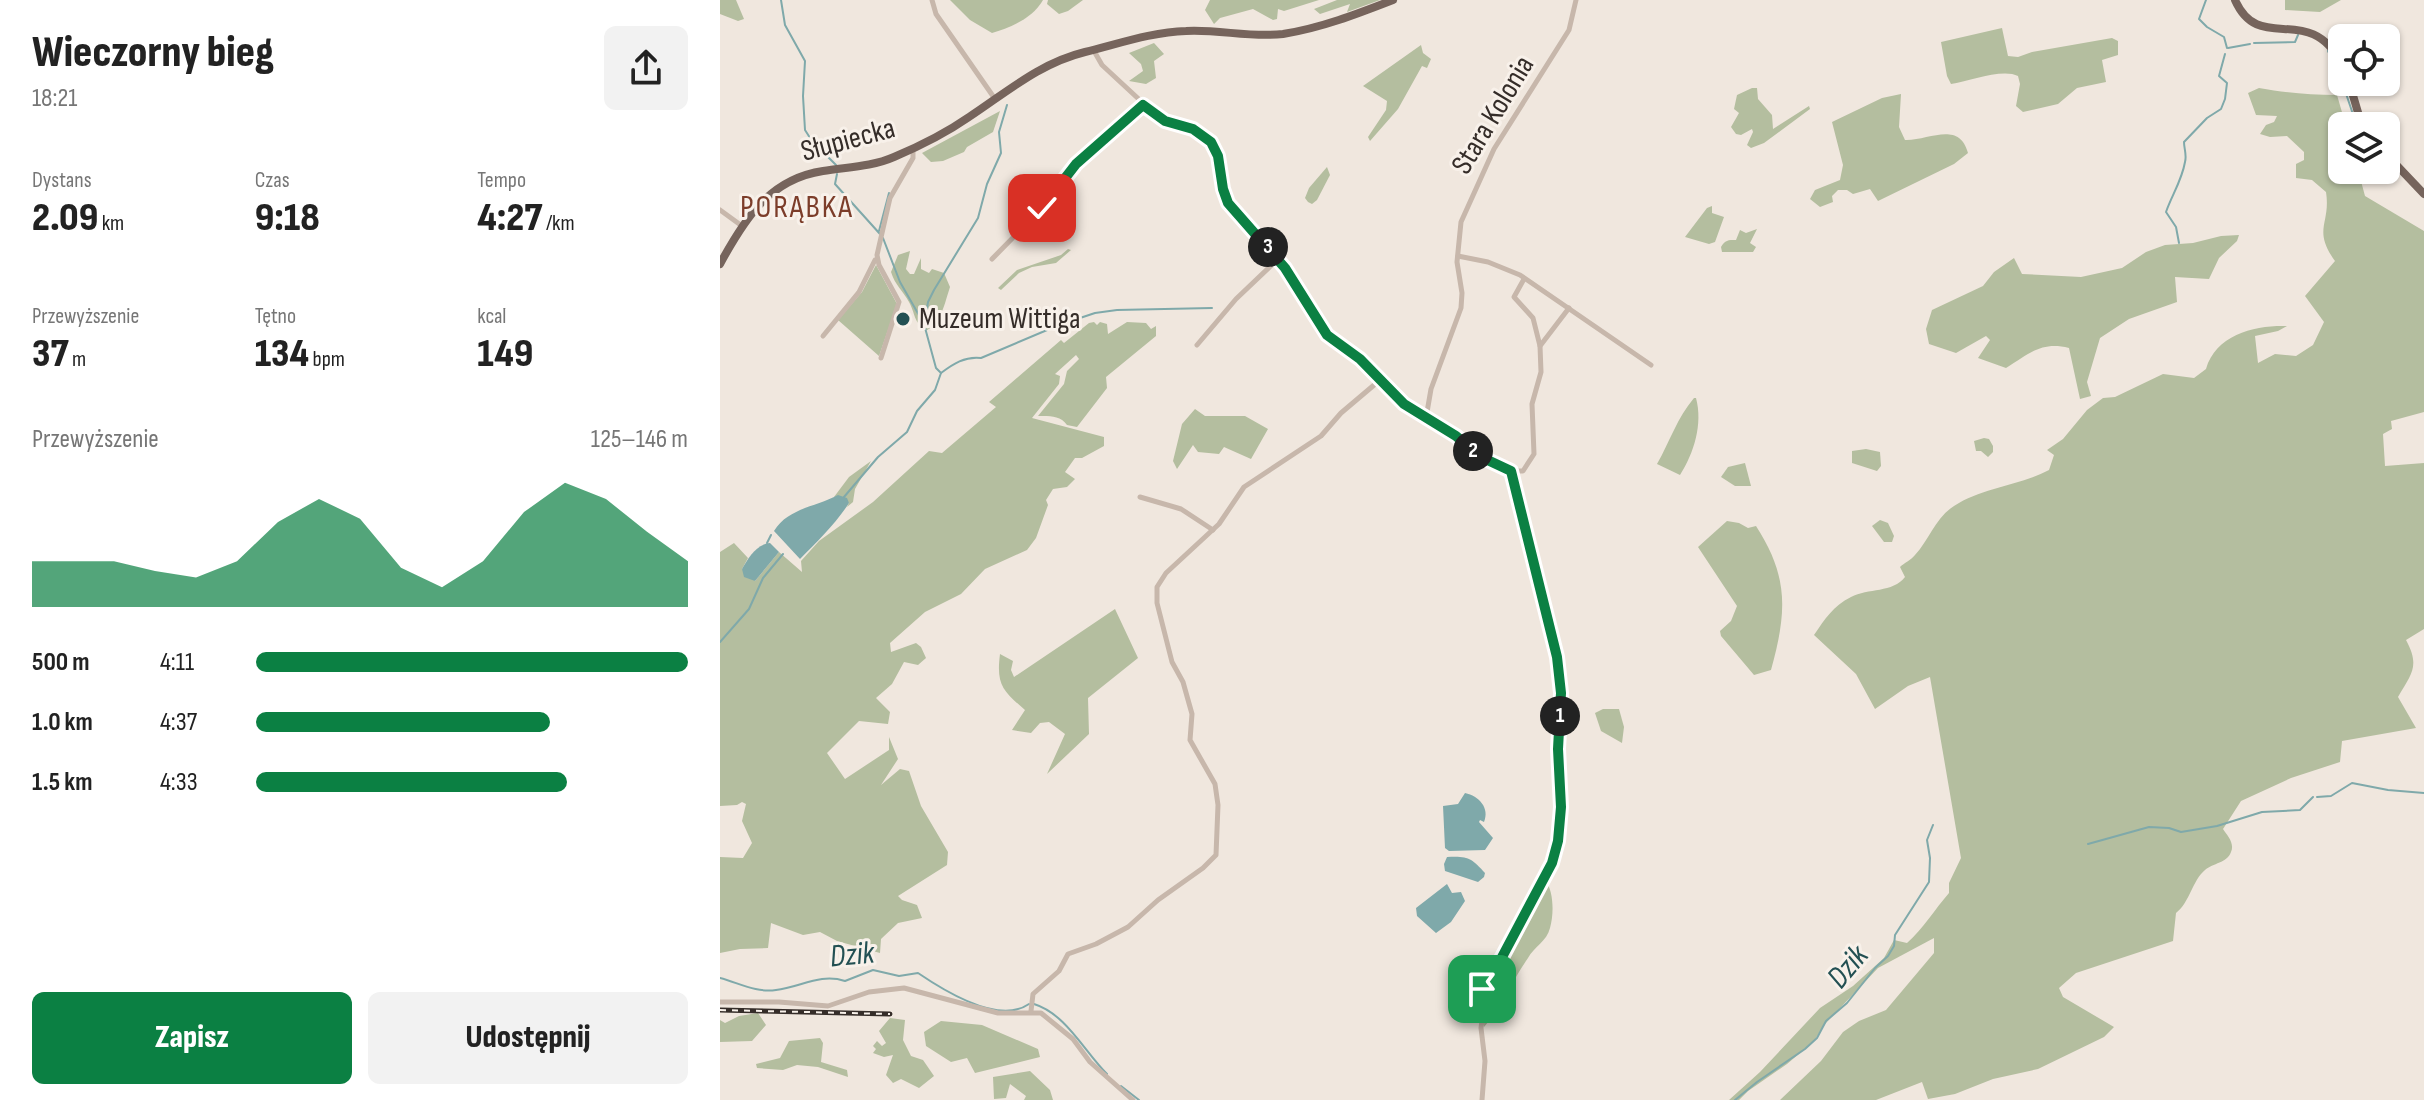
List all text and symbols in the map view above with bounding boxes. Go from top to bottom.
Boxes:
map controls [2328,24,2400,184]
button: locate [2328,24,2400,96]
text: Wieczorny bieg [32,26,274,79]
button: share [604,26,688,110]
street label: Stara Kolonia [1444,49,1542,181]
text: 18:21 [32,83,77,114]
street label: Słupiecka [797,110,899,170]
button: layers [2328,112,2400,184]
text: Dystans [32,167,92,194]
text: Czas [255,167,290,194]
text: Tempo [477,167,526,194]
pin [1008,174,1076,242]
icon: check [1020,186,1064,230]
district label: PORĄBKA [740,188,854,227]
text: 2.09 [32,194,98,242]
text: 9:18 [255,194,320,242]
text: 4:27 [477,194,542,242]
text: km [98,210,124,237]
text: /km [542,210,575,237]
pin: 3 [1248,227,1288,267]
text: 3 [1263,233,1273,260]
place label: Muzeum Wittiga [919,301,1080,337]
text: Przewyższenie [32,303,139,330]
text: Tętno [255,303,296,330]
text: kcal [477,303,506,330]
marker: Muzeum Wittiga [894,310,912,328]
text: 37 [32,330,69,378]
text: 134 [255,330,309,378]
text: 149 [477,330,533,378]
text: m [69,346,86,373]
text: bpm [309,346,345,373]
text: Przewyższenie [32,424,159,455]
text: 125–146 m [591,424,688,455]
pin: 2 [1453,431,1493,471]
text: 2 [1468,437,1478,464]
text: 500 m [32,647,89,678]
text: 4:11 [160,647,194,678]
pin: 1 [1540,696,1580,736]
text: 1 [1556,702,1564,729]
text: 1.0 km [32,707,93,738]
text: 4:37 [160,707,197,738]
text: 1.5 km [32,767,92,798]
text: 4:33 [160,767,198,798]
water label: Dzik [828,934,877,976]
water label: Dzik [1819,937,1878,997]
pin [1448,955,1516,1023]
icon: arrive [1460,967,1504,1011]
button: Zapisz [32,992,352,1084]
button: Udostępnij [368,992,688,1084]

